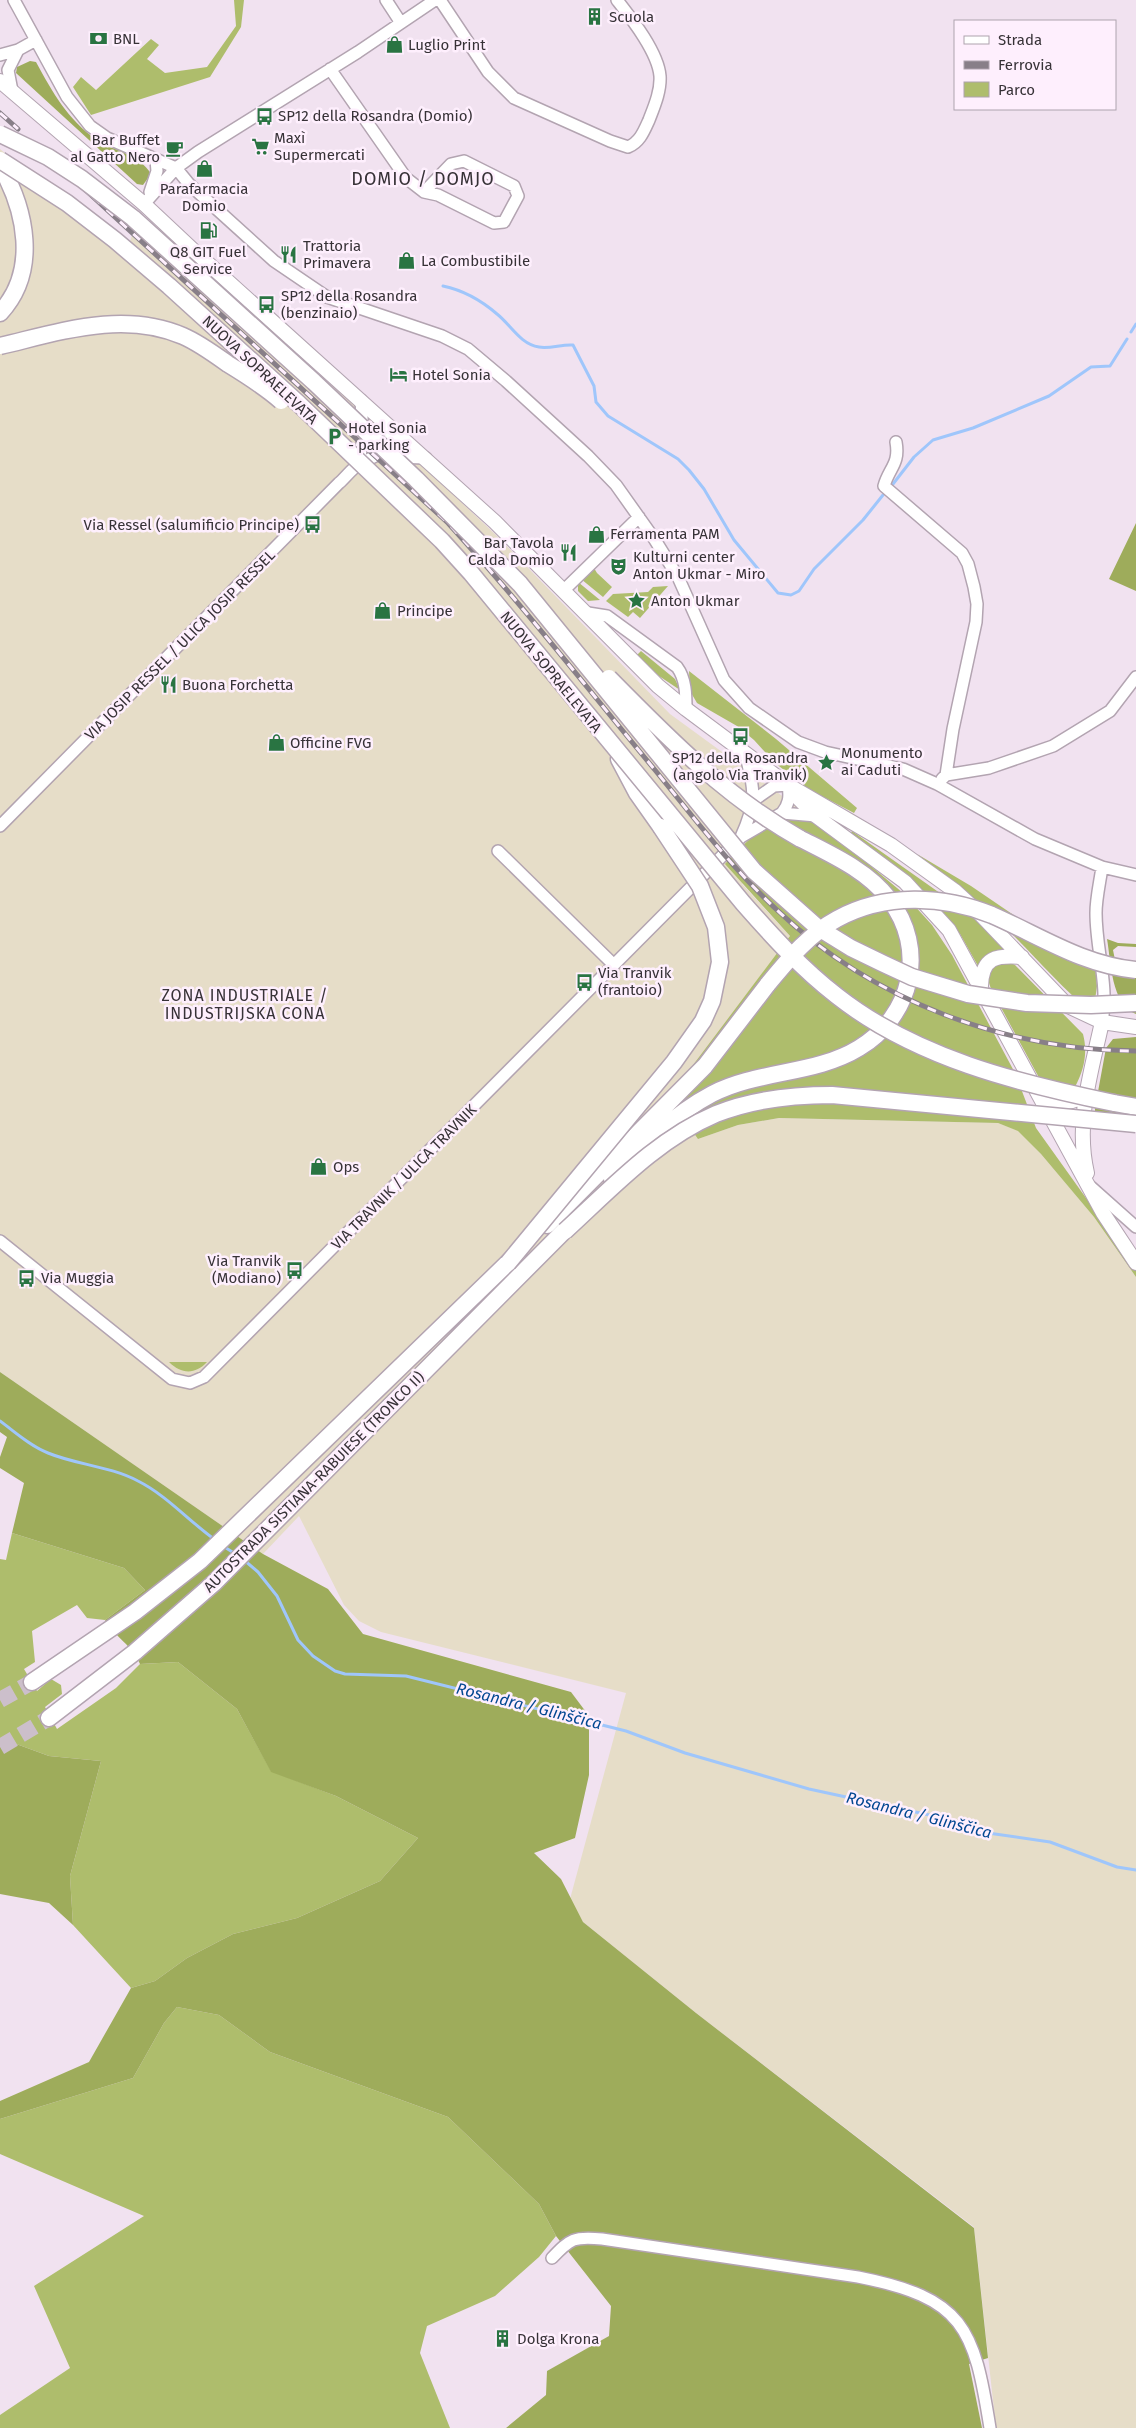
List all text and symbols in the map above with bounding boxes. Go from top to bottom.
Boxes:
building icon: Scuola [585,7,605,27]
place label: Scuola [609,8,654,26]
legend [954,20,1116,110]
bank icon: BNL [89,29,109,49]
place label: BNL [113,30,140,48]
text: Strada [998,31,1042,49]
shop icon: Luglio Print [384,35,404,55]
place label: Luglio Print [408,36,486,54]
text: Ferrovia [998,56,1053,74]
text: Parco [998,81,1035,99]
bus stop icon: SP12 della Rosandra (Domio) [254,106,274,126]
place label: SP12 della Rosandra (Domio) [278,107,472,125]
place label: Maxì Supermercati [274,129,365,164]
place label: Bar Buffet al Gatto Nero [70,131,161,166]
supermarket icon: Maxì Supermercati [250,137,270,157]
cafe icon: Bar Buffet al Gatto Nero [164,139,184,159]
shop icon: Parafarmacia Domio [194,158,214,178]
district label: DOMIO / DOMJO [351,168,495,190]
place label: Parafarmacia Domio [160,180,248,215]
fuel station icon: Q8 GIT Fuel Service [198,221,218,241]
place label: Trattoria Primavera [303,237,371,272]
place label: Q8 GIT Fuel Service [170,243,247,278]
restaurant icon: Trattoria Primavera [279,245,299,265]
shop icon: La Combustibile [397,251,417,271]
place label: La Combustibile [421,252,530,270]
place label: SP12 della Rosandra (benzinaio) [281,287,417,322]
bus stop icon: SP12 della Rosandra (benzinaio) [257,295,277,315]
street label: NUOVA SOPRAELEVATA [199,312,322,428]
hotel icon: Hotel Sonia [388,365,408,385]
place label: Hotel Sonia [412,366,491,384]
place label: Hotel Sonia - parking [348,419,427,454]
parking icon: Hotel Sonia - parking [324,427,344,447]
bus stop icon: Via Ressel (salumificio Principe) [303,515,323,535]
place label: Via Ressel (salumificio Principe) [84,516,299,534]
shop icon: Ferramenta PAM [586,524,606,544]
place label: Ferramenta PAM [610,525,720,543]
place label: Bar Tavola Calda Domio [468,534,554,569]
restaurant icon: Bar Tavola Calda Domio [558,542,578,562]
street label: VIA JOSIP RESSEL / ULICA JOSIP RESSEL [81,546,279,744]
place label: Kulturni center Anton Ukmar - Miro [633,548,766,583]
theatre icon: Kulturni center Anton Ukmar - Miro [609,556,629,576]
place icon: Anton Ukmar [627,591,647,611]
place label: Anton Ukmar [651,592,740,610]
shop icon: Principe [373,601,393,621]
place label: Principe [397,602,453,620]
street label: NUOVA SOPRAELEVATA [496,608,606,737]
restaurant icon: Buona Forchetta [158,675,178,695]
place label: Buona Forchetta [182,676,294,694]
bus stop icon: SP12 della Rosandra (angolo Via Tranvik) [730,727,750,747]
shop icon: Officine FVG [266,733,286,753]
place label: Officine FVG [290,734,371,752]
place label: Monumento ai Caduti [841,744,923,779]
place label: SP12 della Rosandra (angolo Via Tranvik) [672,749,808,784]
place icon: Monumento ai Caduti [817,752,837,772]
place label: Via Tranvik (frantoio) [598,964,672,999]
bus stop icon: Via Tranvik (frantoio) [574,972,594,992]
district label: ZONA INDUSTRIALE / INDUSTRIJSKA CONA [161,986,329,1023]
street label: VIA TRAVNIK / ULICA TRAVNIK [328,1101,480,1253]
shop icon: Ops [309,1157,329,1177]
place label: Ops [333,1158,359,1176]
place label: Via Tranvik (Modiano) [208,1252,281,1287]
bus stop icon: Via Tranvik (Modiano) [285,1260,305,1280]
bus stop icon: Via Muggia [17,1268,37,1288]
place label: Via Muggia [41,1269,114,1287]
street label: AUTOSTRADA SISTIANA-RABUIESE (TRONCO II) [200,1368,428,1596]
water label: Rosandra / Glinščica [454,1679,604,1733]
water label: Rosandra / Glinščica [844,1788,994,1842]
building icon: Dolga Krona [493,2329,513,2349]
place label: Dolga Krona [517,2330,599,2348]

